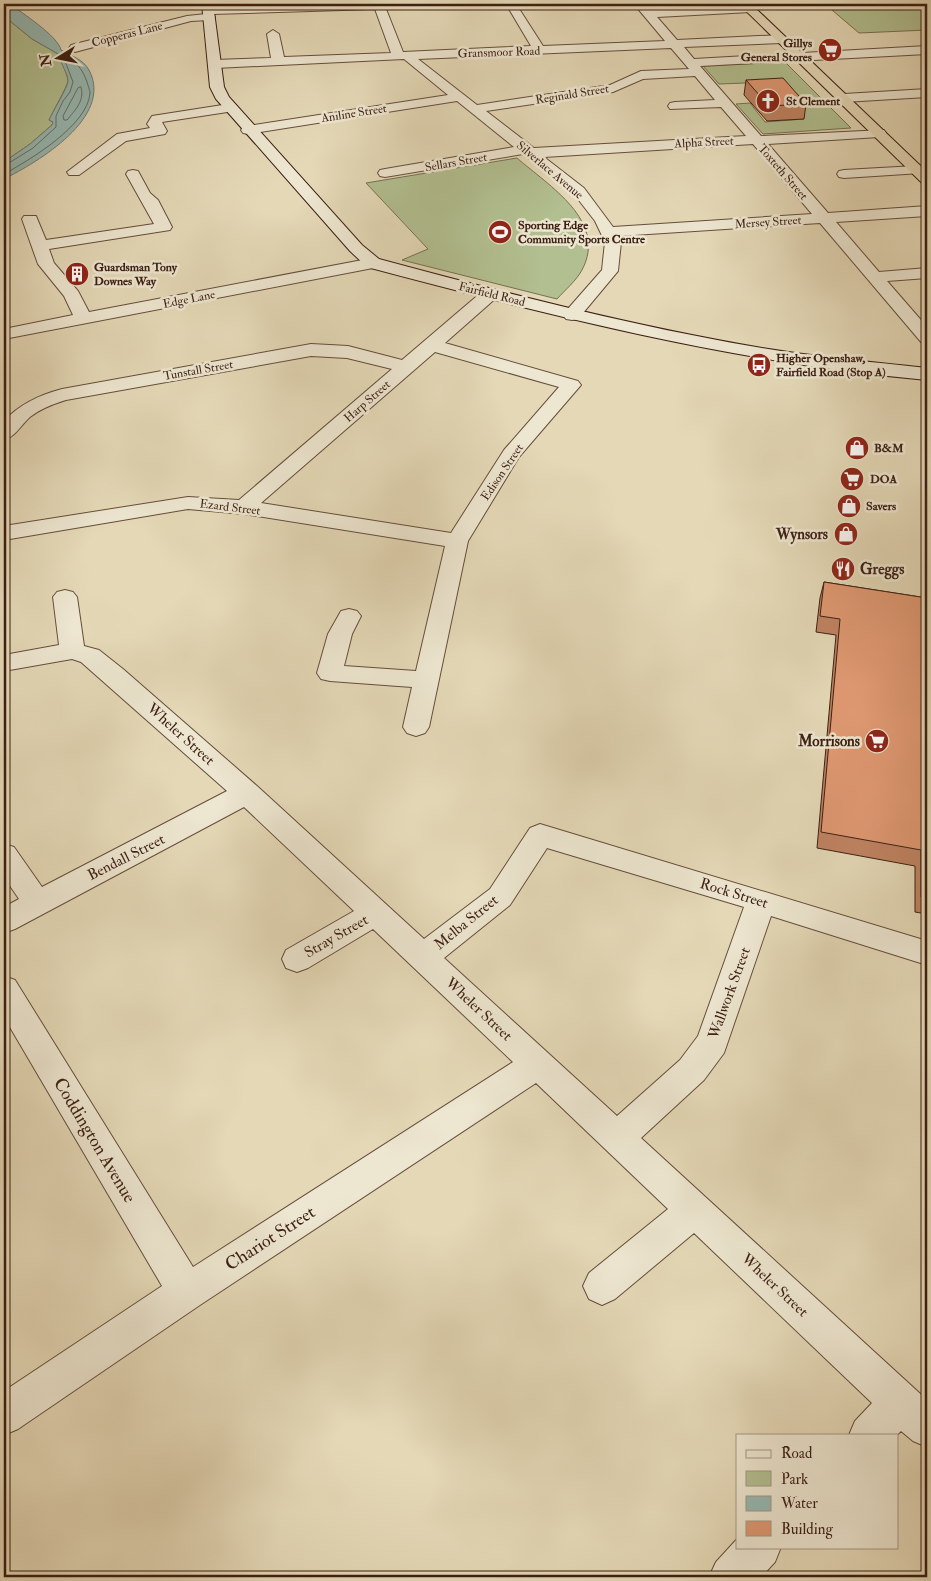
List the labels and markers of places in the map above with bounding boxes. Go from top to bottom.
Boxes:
place label: Gillys General Stores [741,36,812,65]
supermarket icon: Gillys General Stores [817,37,843,63]
church icon: St Clement [755,88,781,114]
place label: St Clement [786,94,840,109]
place label: Sporting Edge Community Sports Centre [518,218,646,247]
sports icon: Sporting Edge Community Sports Centre [487,219,513,245]
place label: Guardsman Tony Downes Way [94,260,178,289]
building icon: Guardsman Tony Downes Way [64,261,90,287]
place label: Higher Openshaw, Fairfield Road (Stop A) [776,351,886,380]
bus stop icon: Higher Openshaw, Fairfield Road (Stop A) [746,352,772,378]
shop icon: B&M [844,435,870,461]
place label: B&M [874,441,904,456]
supermarket icon: DOA [839,466,865,492]
place label: DOA [870,472,897,487]
shop icon: Savers [836,493,862,519]
place label: Savers [866,499,896,514]
shop icon: Wynsors [833,521,859,547]
place label: Wynsors [775,525,828,545]
restaurant icon: Greggs [830,556,856,582]
place label: Greggs [860,560,904,580]
supermarket icon: Morrisons [864,728,890,754]
place label: Morrisons [797,732,860,751]

